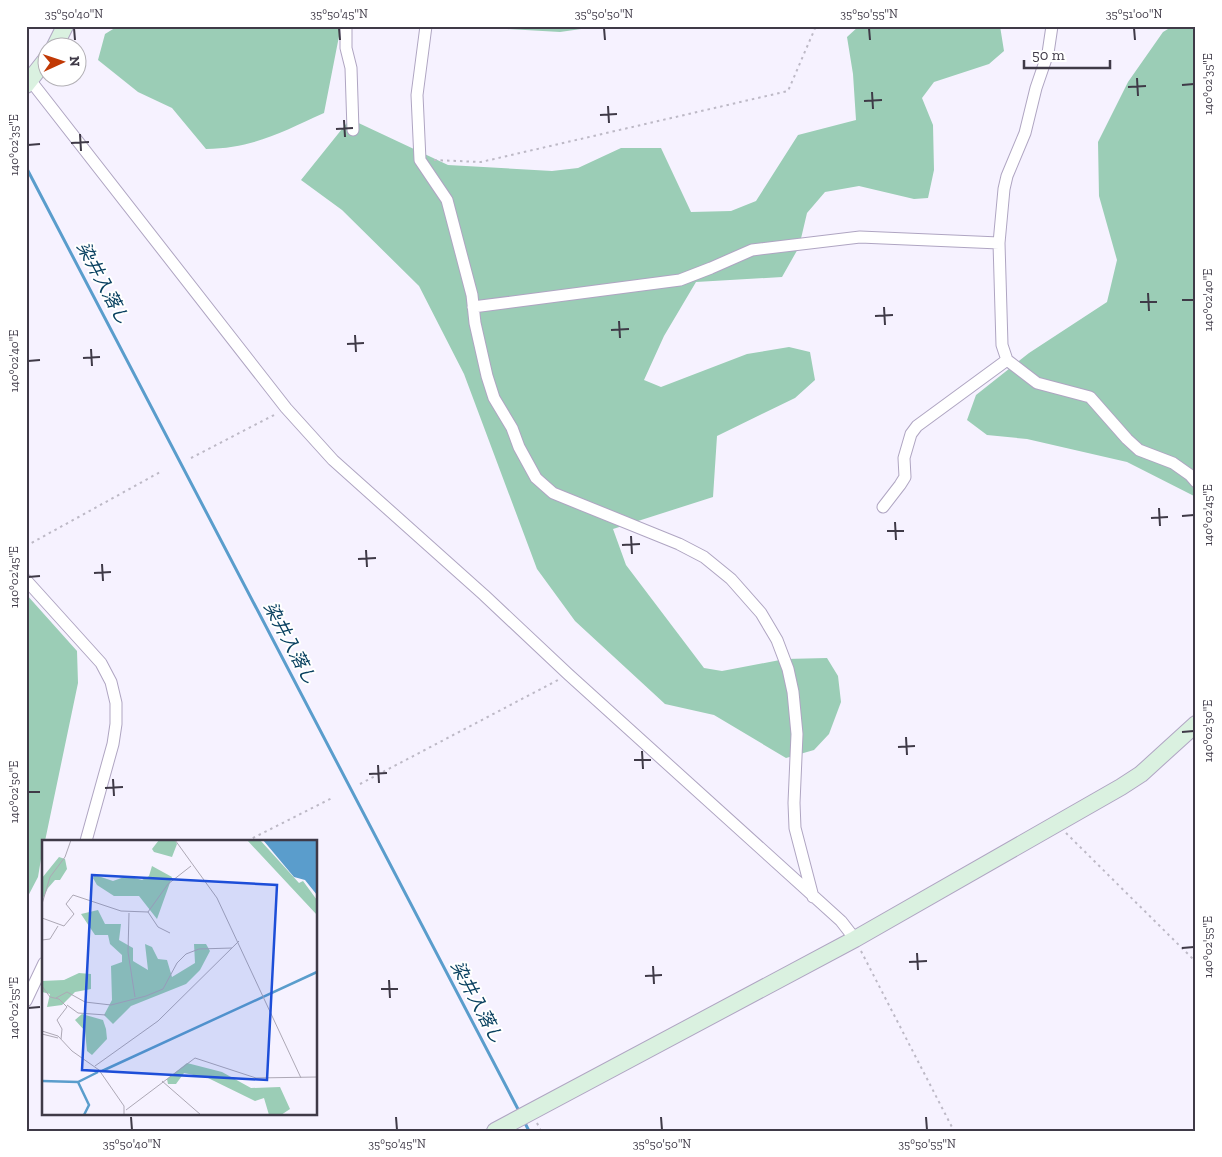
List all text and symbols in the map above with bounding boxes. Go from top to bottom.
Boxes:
text: 35°50'40"N [45,7,103,21]
text: 35°50'45"N [310,7,368,21]
text: 35°50'50"N [575,7,633,21]
text: 35°50'55"N [840,7,898,21]
text: 35°51'00"N [1106,7,1162,21]
north arrow [38,38,88,88]
scale bar [1024,38,1111,70]
text: 50 m [1032,46,1065,64]
text: 140°02'35"E [1201,53,1215,115]
text: N [66,56,83,67]
text: 140°02'35"E [7,114,21,176]
water label: 染井入落し [72,238,134,328]
text: 140°02'40"E [1201,269,1215,331]
text: 140°02'40"E [7,330,21,392]
text: 140°02'45"E [1201,484,1215,546]
text: 140°02'45"E [7,546,21,608]
water label: 染井入落し [259,598,321,688]
text: 140°02'50"E [1201,700,1215,762]
text: 140°02'50"E [7,761,21,823]
inset map [42,840,318,1114]
text: 140°02'55"E [1201,916,1215,978]
water label: 染井入落し [446,957,508,1047]
text: 140°02'55"E [7,977,21,1039]
text: 35°50'40"N [103,1137,161,1151]
text: 35°50'45"N [368,1137,426,1151]
text: 35°50'50"N [633,1137,691,1151]
text: 35°50'55"N [898,1137,956,1151]

